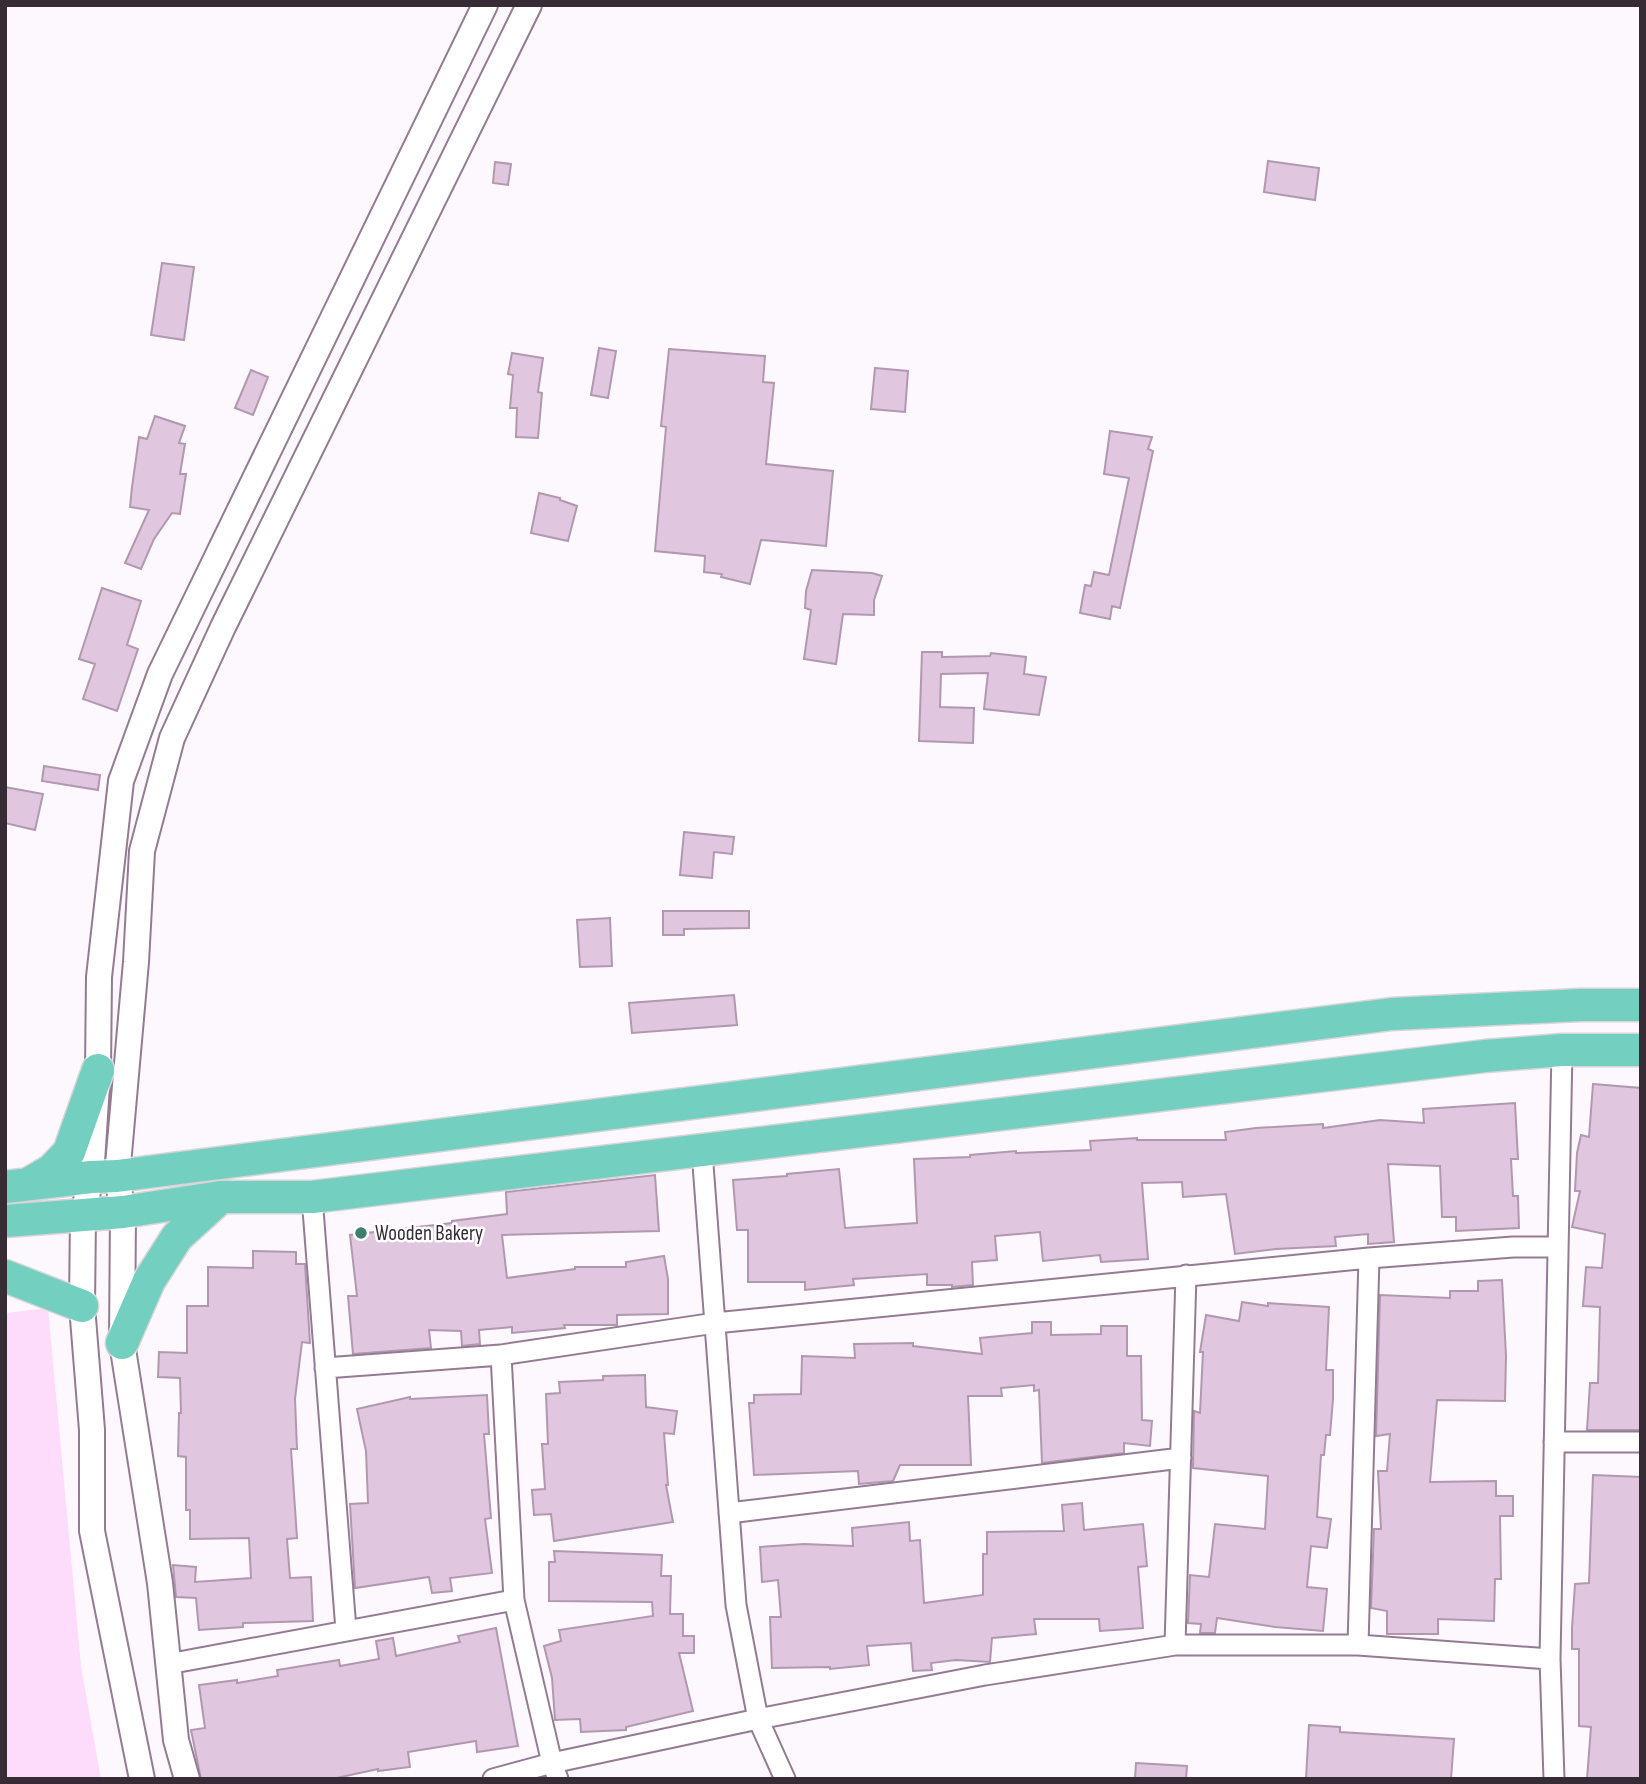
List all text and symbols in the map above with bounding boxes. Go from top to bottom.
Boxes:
place label: Wooden Bakery [375,1221,483,1246]
marker: Wooden Bakery [353,1225,369,1241]

